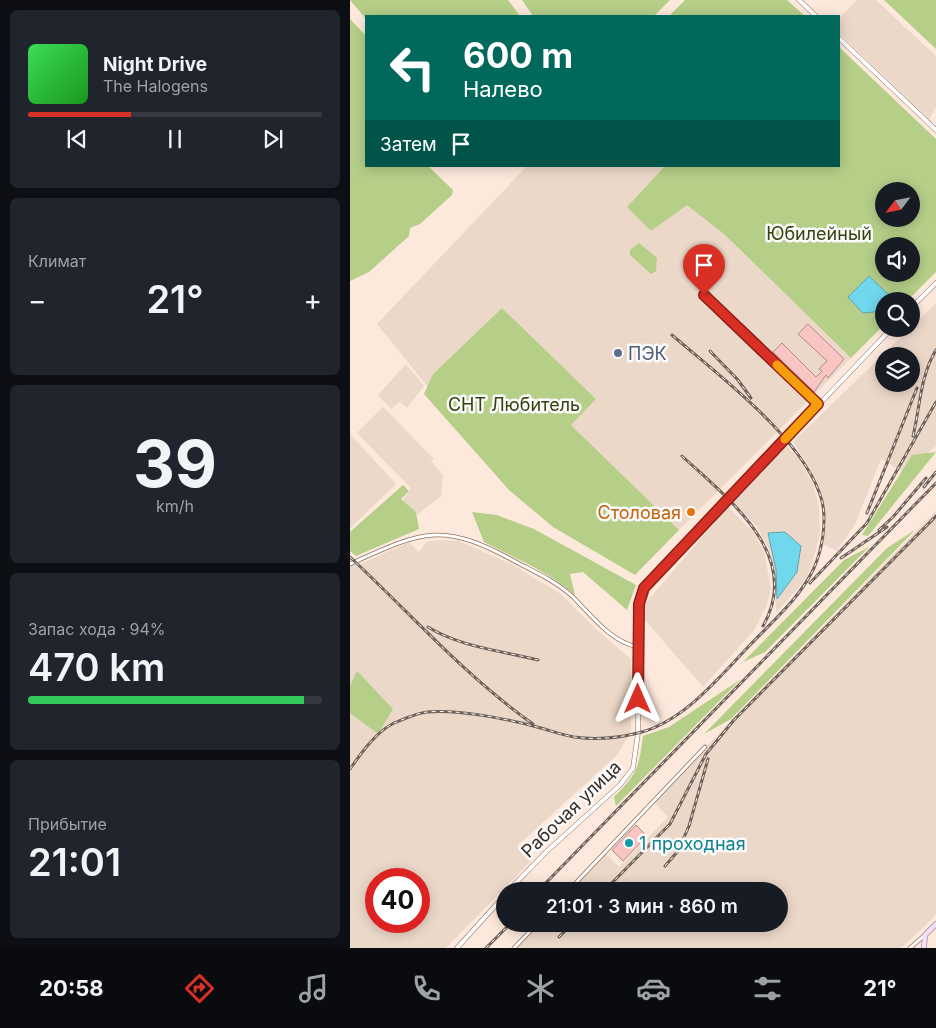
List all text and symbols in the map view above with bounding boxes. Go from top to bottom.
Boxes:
text: 600 m [463,34,573,76]
icon: left [380,35,445,100]
text: Night Drive [103,53,207,76]
text: The Halogens [103,76,208,96]
text: Налево [463,76,543,102]
icon: previous [63,125,91,153]
icon: pause [161,125,189,153]
icon: next [259,125,287,153]
icon: arrive [447,130,475,158]
text: Затем [380,133,437,156]
north arrow [875,182,920,228]
map controls [875,182,920,392]
park label: Юбилейный [766,223,872,244]
button: sound [875,237,920,282]
pin [683,244,725,295]
text: Климат [28,251,86,271]
icon: arrive [690,251,718,279]
text: 21° [146,276,204,322]
text: − [28,283,47,317]
text: + [303,283,322,317]
button: search [875,292,920,337]
place label: ПЭК [628,343,667,364]
marker: ПЭК [612,347,624,359]
button: layers [875,347,920,392]
park label: СНТ Любитель [448,394,580,415]
text: 39 [133,424,217,503]
text: km/h [156,496,194,516]
place label: Столовая [598,502,681,523]
marker: Столовая [685,506,697,518]
text: Запас хода · 94% [28,619,165,639]
text: 470 km [28,644,165,690]
position arrow [611,672,663,724]
street label: Рабочая улица [517,756,625,862]
text: Прибытие [28,814,107,834]
place label: 1 проходная [639,833,746,854]
marker: 1 проходная [623,837,635,849]
text: 21:01 [28,839,121,885]
speed limit sign: 40 [365,868,430,933]
text: 21:01 · 3 мин · 860 m [546,895,738,918]
icon: directions [182,971,217,1006]
icon: music [296,971,331,1006]
icon: phone [409,971,444,1006]
icon: climate [523,971,558,1006]
icon: car [636,971,671,1006]
icon: filters [750,971,785,1006]
text: 20:58 [39,975,104,1001]
text: 21° [863,975,897,1001]

